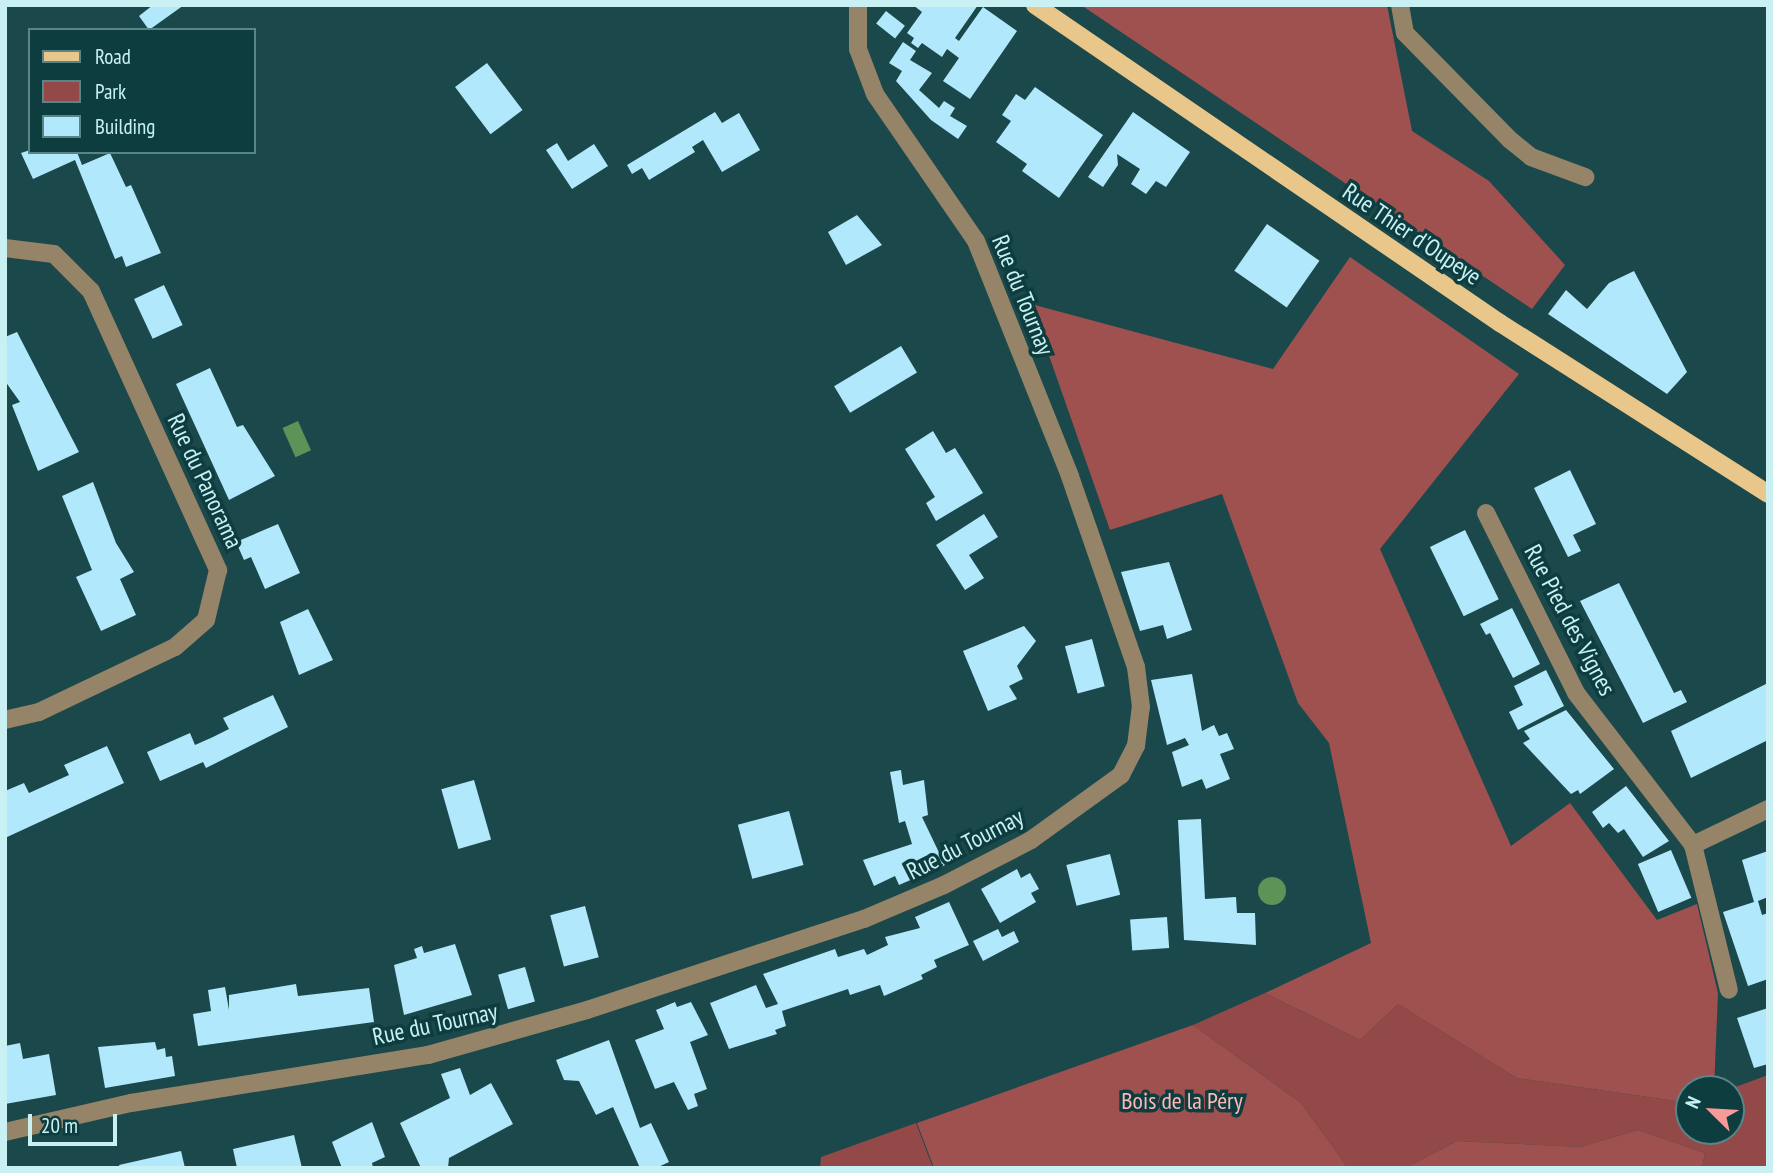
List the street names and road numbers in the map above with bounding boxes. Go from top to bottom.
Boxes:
street label: Rue Thier d'Oupeye [1337,177,1487,291]
street label: Rue du Tournay [986,230,1060,360]
street label: Rue du Panorama [161,409,249,553]
street label: Rue Pied des Vignes [1518,539,1622,701]
street label: Rue du Tournay [902,802,1028,886]
street label: Rue du Tournay [370,997,500,1051]

